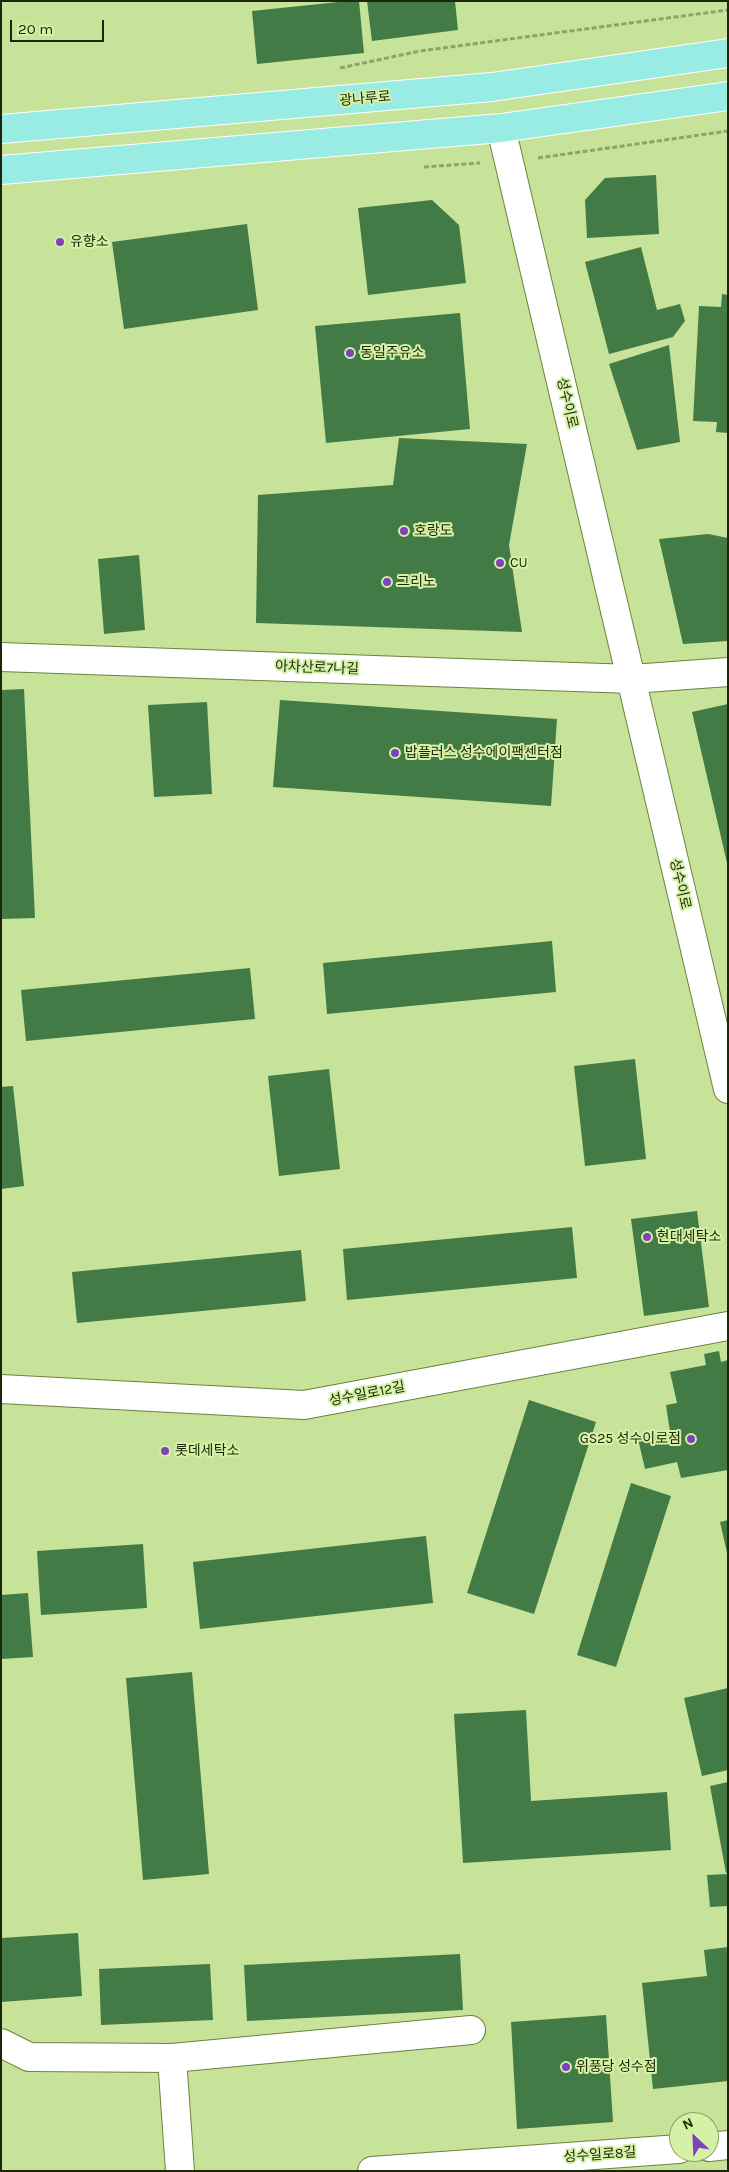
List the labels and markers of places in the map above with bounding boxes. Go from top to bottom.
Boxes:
place label: 유향소 [70,234,109,250]
marker: 유향소 [54,236,66,248]
place label: 동일주유소 [360,345,424,361]
marker: 동일주유소 [344,347,356,359]
place label: 호랑도 [414,523,453,539]
marker: 호랑도 [398,525,410,537]
place label: CU [510,555,528,571]
marker: CU [494,557,506,569]
place label: 그리노 [397,574,436,590]
marker: 그리노 [381,576,393,588]
place label: 밥플러스 성수에이팩센터점 [405,745,563,761]
marker: 밥플러스 성수에이팩센터점 [389,747,401,759]
place label: 현대세탁소 [657,1229,721,1245]
marker: 현대세탁소 [641,1231,653,1243]
place label: GS25 성수이로점 [580,1431,681,1447]
marker: GS25 성수이로점 [685,1433,697,1445]
place label: 롯데세탁소 [175,1443,239,1459]
marker: 롯데세탁소 [159,1445,171,1457]
place label: 위풍당 성수점 [576,2059,657,2075]
marker: 위풍당 성수점 [560,2061,572,2073]

